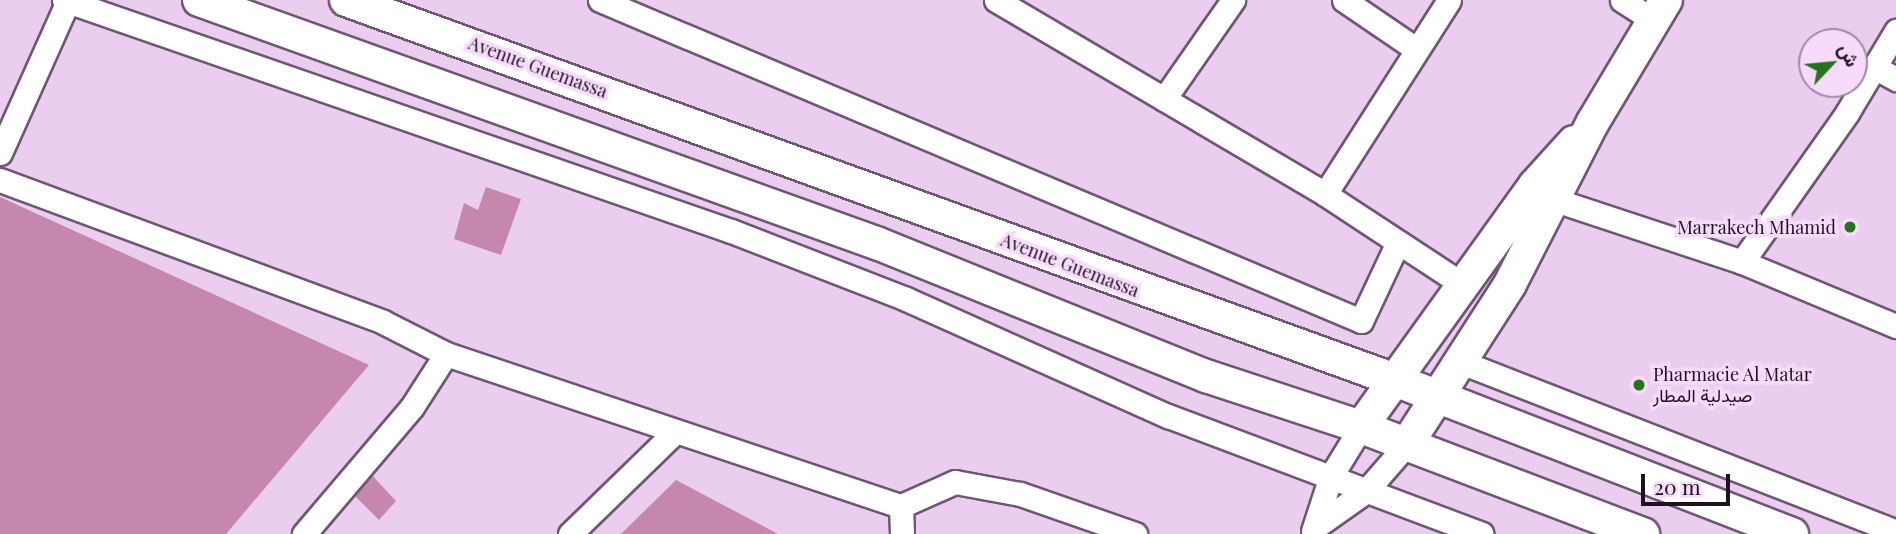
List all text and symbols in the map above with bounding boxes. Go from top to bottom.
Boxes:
north arrow [1798,28,1868,98]
street label: Avenue Guemassa [466,32,610,102]
text: ش [1833,39,1867,71]
place label: Marrakech Mhamid [1677,216,1836,238]
marker: Marrakech Mhamid [1842,219,1858,235]
street label: Avenue Guemassa [998,229,1142,301]
place label: Pharmacie Al Matar صيدلية المطار [1653,364,1812,406]
marker: Pharmacie Al Matar صيدلية المطار [1631,377,1647,393]
scale bar [1644,461,1733,505]
text: 20 m [1654,472,1701,500]

